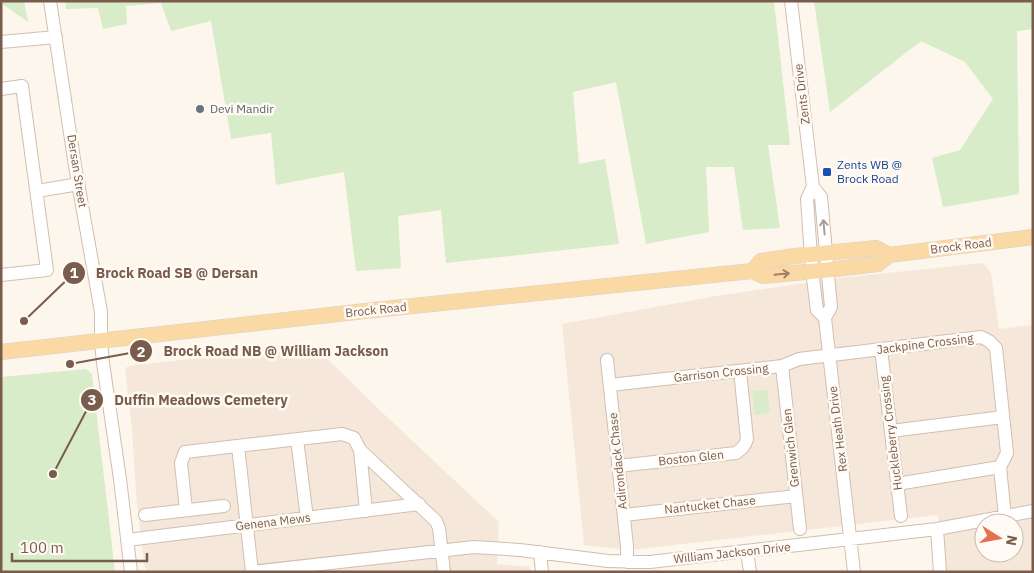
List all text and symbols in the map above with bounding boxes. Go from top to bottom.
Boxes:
street label: Zents Drive [790,62,813,125]
place label: Devi Mandir [210,101,274,116]
marker: Devi Mandir [194,103,206,115]
street label: Dersan Street [64,133,91,209]
place label: Zents WB @ Brock Road [837,157,902,186]
marker: Zents WB @ Brock Road [821,166,833,178]
one-way arrow [819,220,828,236]
street label: Brock Road [929,234,992,257]
callout: Brock Road SB @ Dersan [61,258,269,287]
text: 1 [69,263,79,282]
text: Brock Road SB @ Dersan [96,264,258,282]
one-way arrow [773,269,789,279]
street label: Brock Road [344,299,407,320]
street label: Jackpine Crossing [876,330,975,357]
callout: Brock Road NB @ William Jackson [128,337,398,366]
text: 2 [136,342,146,361]
text: Brock Road NB @ William Jackson [163,342,389,360]
street label: Garrison Crossing [673,360,770,385]
street label: Huckleberry Crossing [876,374,905,491]
callout: Duffin Meadows Cemetery [80,385,298,414]
street label: Rex Heath Drive [825,385,850,473]
text: 3 [87,390,97,409]
text: Duffin Meadows Cemetery [114,391,288,409]
street label: Grenwich Glen [779,408,802,488]
street label: Adirondack Chase [605,412,630,510]
street label: Boston Glen [657,447,724,468]
street label: Nantucket Chase [664,492,757,517]
street label: Genena Mews [234,509,312,534]
north arrow [974,513,1024,563]
scale bar [12,530,148,562]
text: N [1002,534,1022,547]
text: 100 m [20,538,64,557]
street label: William Jackson Drive [673,539,792,566]

